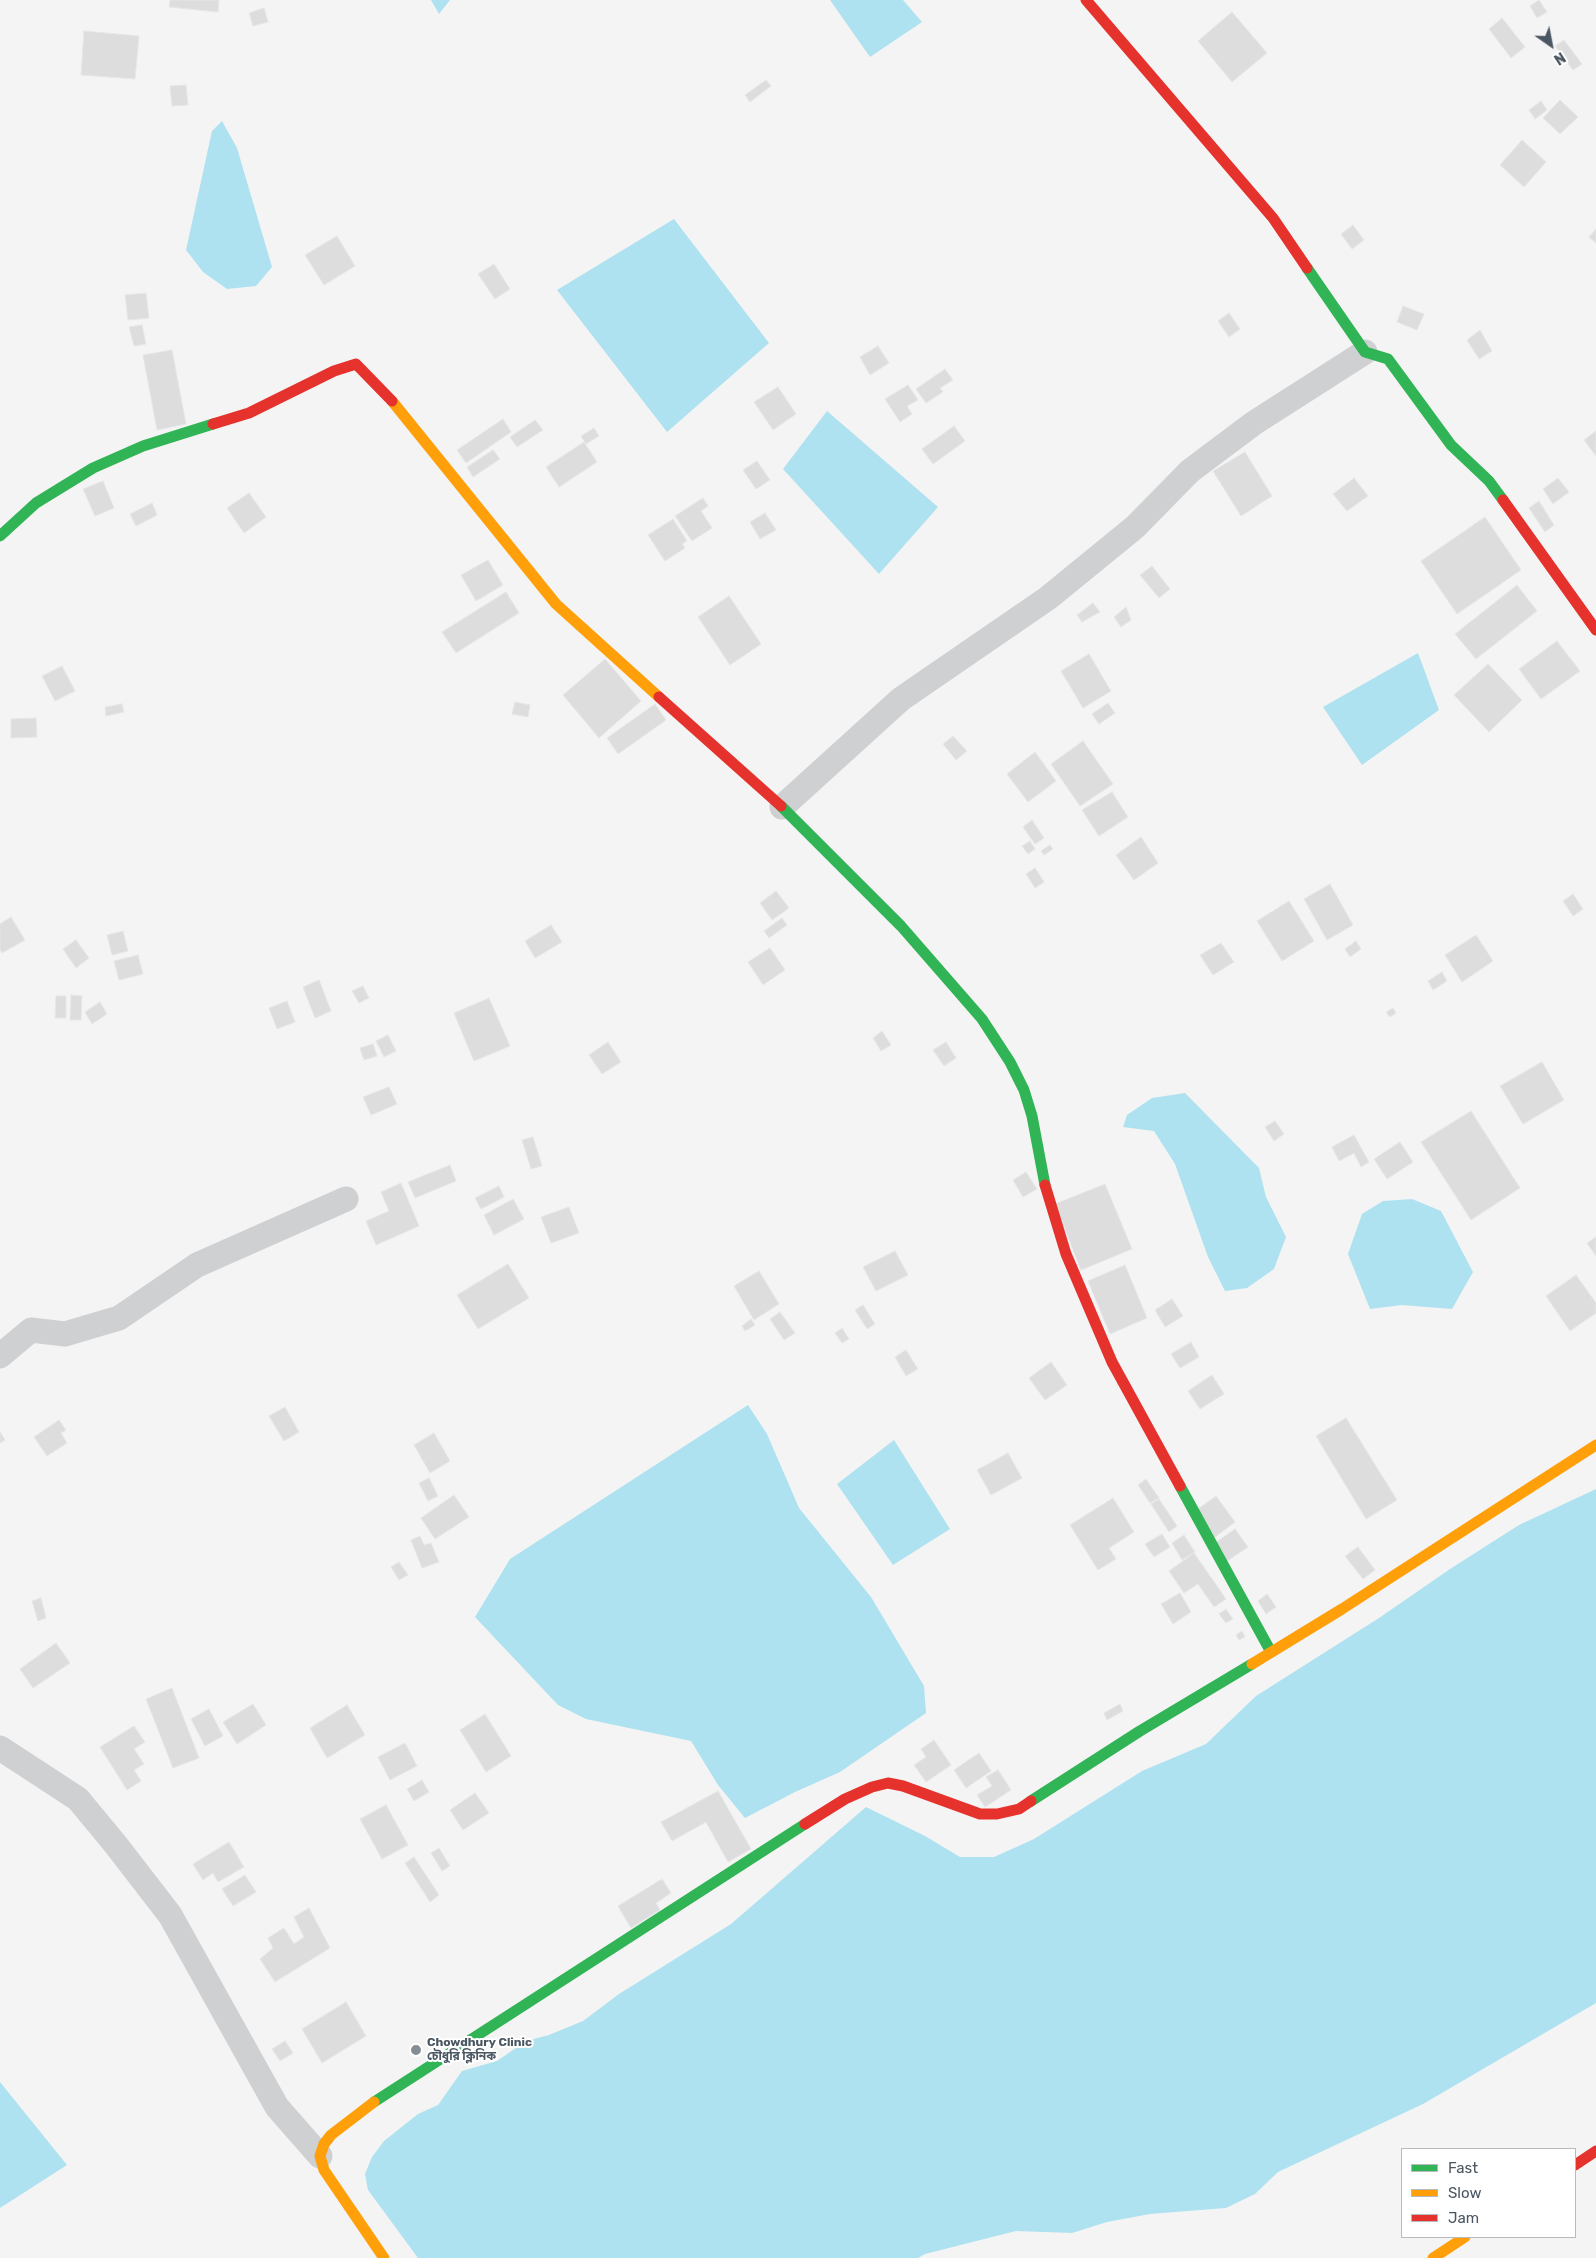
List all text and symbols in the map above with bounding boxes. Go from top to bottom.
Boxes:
north arrow [1526,20,1576,70]
text: N [1551,48,1568,68]
place label: Chowdhury Clinic চৌধুরি ক্লিনিক [427,2036,532,2064]
marker: Chowdhury Clinic চৌধুরি ক্লিনিক [409,2043,423,2057]
legend [1401,2148,1576,2238]
text: Fast [1448,2159,1478,2177]
text: Slow [1448,2184,1481,2202]
text: Jam [1448,2209,1479,2227]

